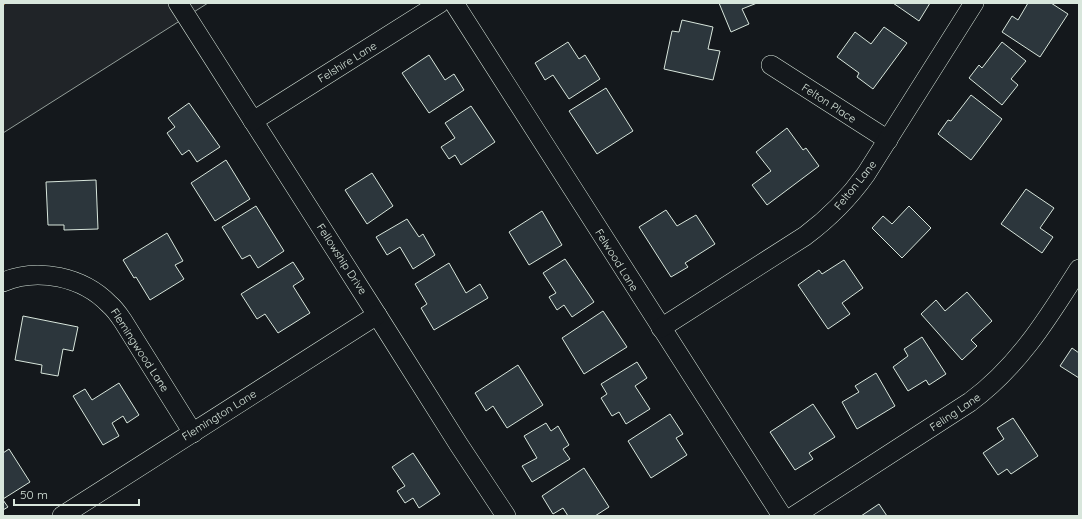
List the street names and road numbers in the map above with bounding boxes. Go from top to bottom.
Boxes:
street label: Felshire Lane [315,38,379,86]
street label: Felton Place [799,80,859,126]
street label: Felton Lane [831,157,879,213]
street label: Fellowship Drive [314,221,370,297]
street label: Felwood Lane [592,226,642,294]
street label: Flemingwood Lane [108,306,172,394]
street label: Flemington Lane [179,386,259,444]
street label: Feling Lane [927,390,983,434]

